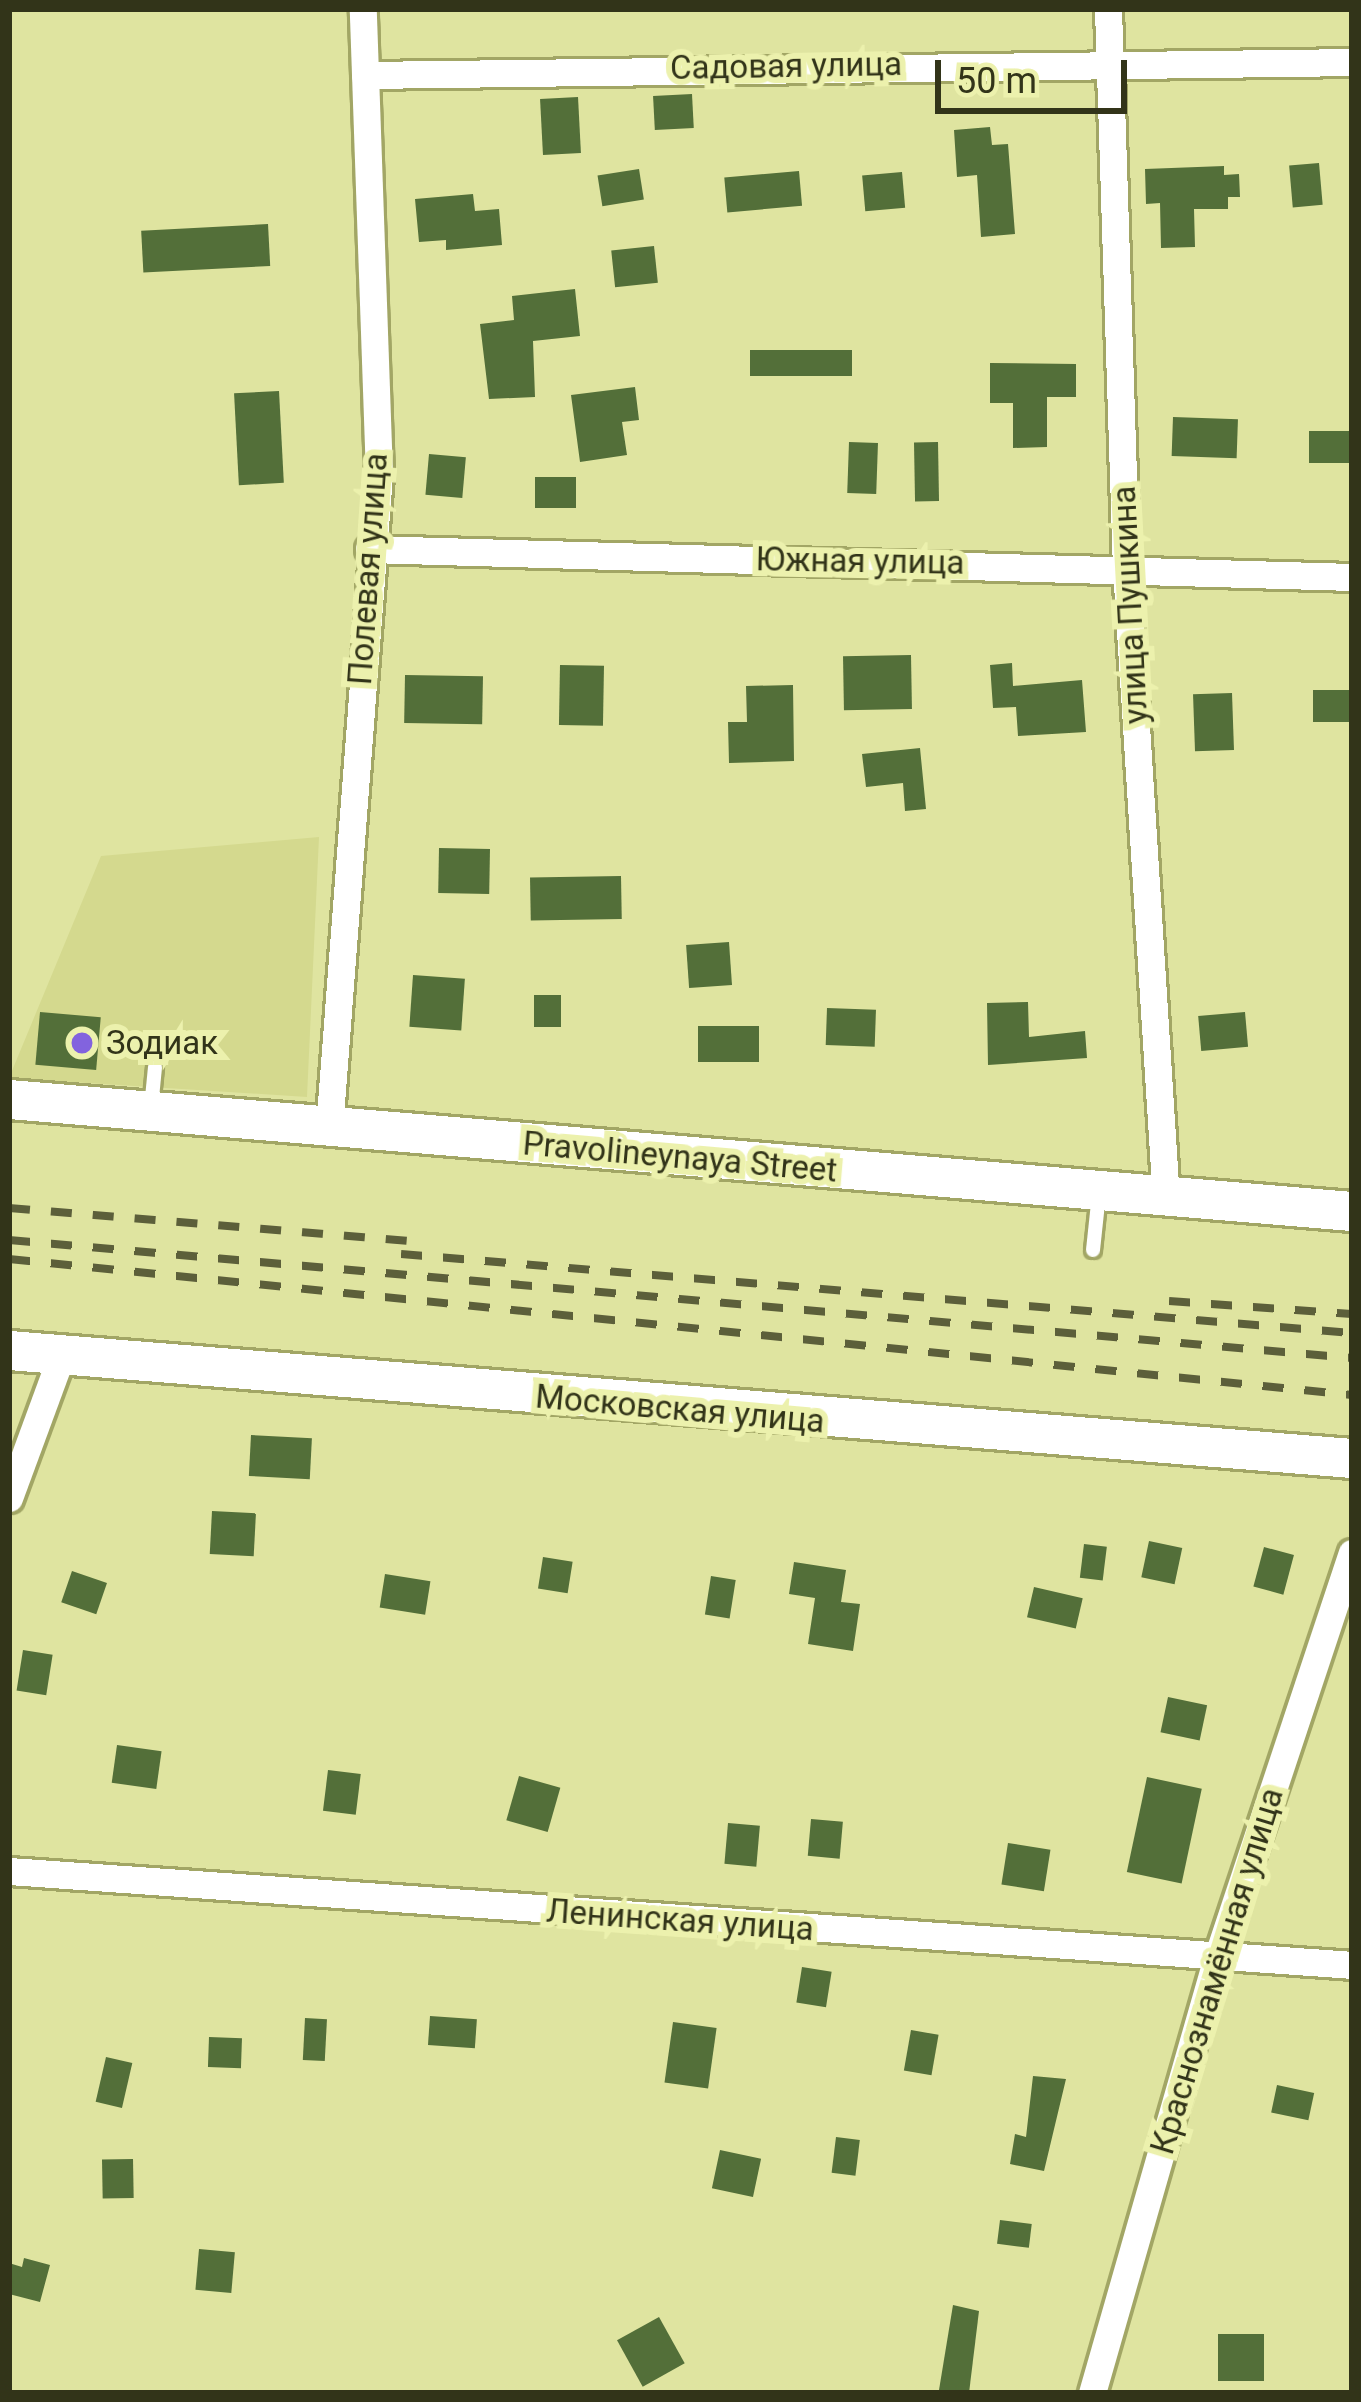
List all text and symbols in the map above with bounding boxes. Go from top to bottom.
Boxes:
scale bar [941,36,1133,110]
street label: Садовая улица [670,44,902,88]
text: 50 m [956,60,1037,102]
street label: Полевая улица [340,452,396,686]
street label: улица Пушкина [1104,485,1156,725]
street label: Южная улица [755,539,965,583]
place label: Зодиак [106,1023,218,1063]
marker: Зодиак [69,1030,95,1056]
street label: Pravolineynaya Street [521,1124,839,1190]
street label: Московская улица [534,1377,826,1441]
street label: Краснознамённая улица [1142,1783,1292,2159]
street label: Ленинская улица [545,1891,815,1949]

